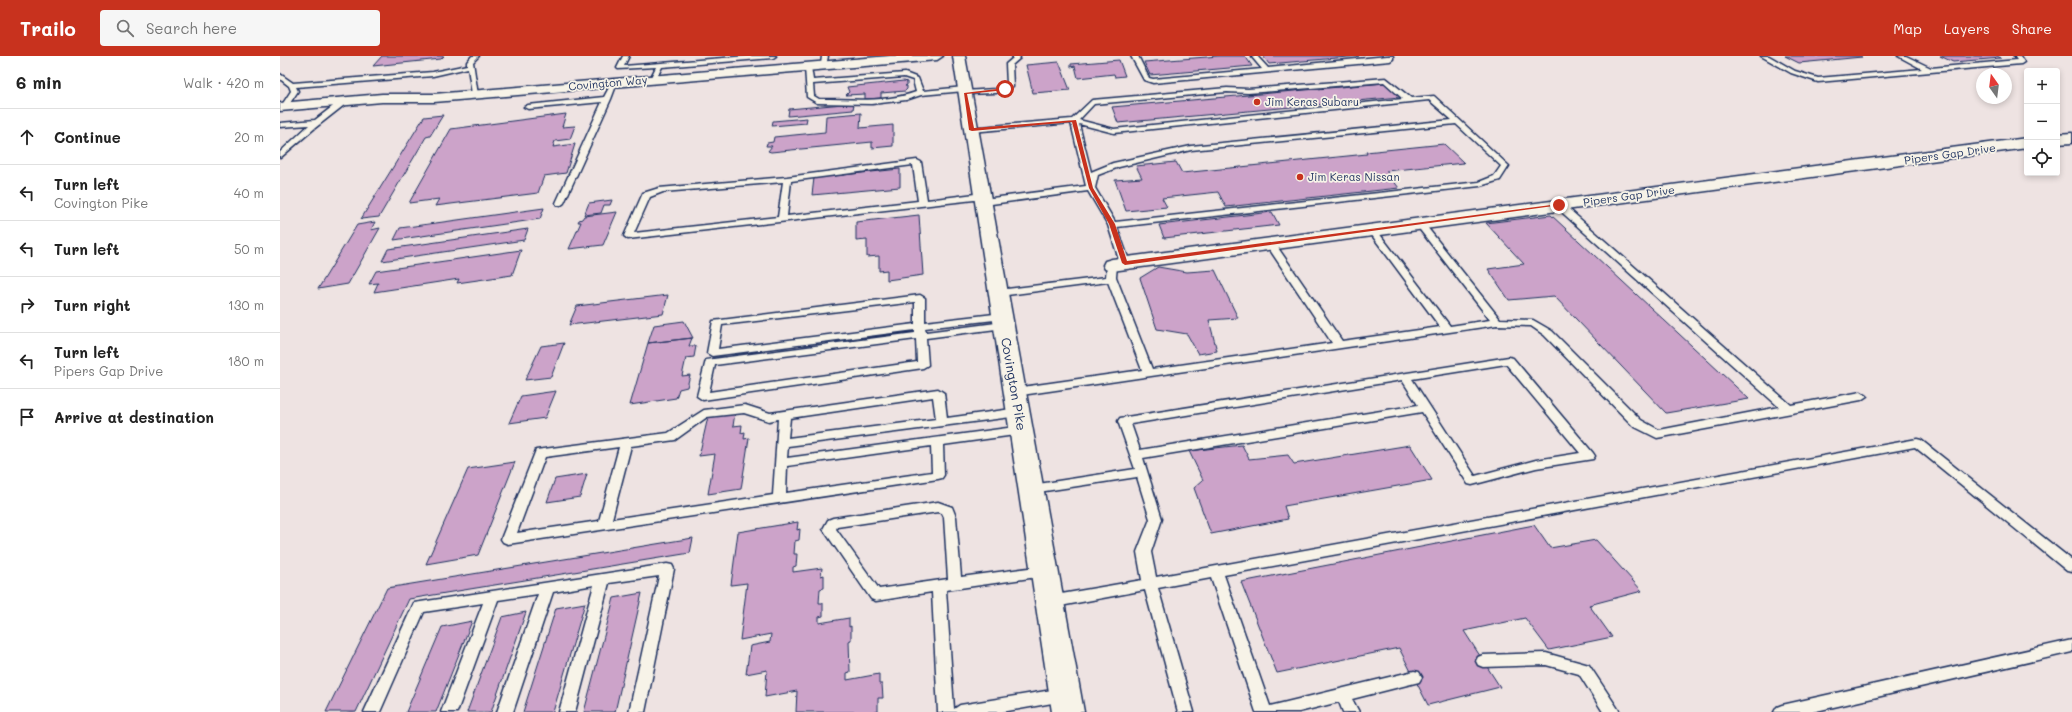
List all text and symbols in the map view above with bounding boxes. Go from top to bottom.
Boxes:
search box [100,10,380,46]
text: Trailo [20,16,76,41]
icon: search [114,17,136,39]
text: Search here [146,18,237,38]
text: Map [1893,19,1922,38]
text: Layers [1944,19,1990,38]
text: Share [2012,19,2052,38]
north arrow [1976,68,2012,104]
map controls [2024,68,2060,176]
button: + [2024,68,2060,104]
text: 6 min [16,71,61,93]
street label: Covington Way [568,72,648,93]
text: Walk · 420 m [183,74,264,91]
route start [996,80,1014,98]
place label: Jim Keras Subaru [1265,94,1359,109]
marker: Jim Keras Subaru [1252,97,1262,107]
button: − [2024,104,2060,140]
icon: ahead [16,126,38,148]
text: Continue [54,127,121,147]
text: 20 m [234,128,264,145]
street label: Pipers Gap Drive [1903,140,1997,167]
button: locate [2024,140,2060,176]
place label: Jim Keras Nissan [1308,169,1400,184]
marker: Jim Keras Nissan [1295,172,1305,182]
text: Turn left [54,174,119,194]
icon: left [16,182,38,204]
street label: Pipers Gap Drive [1582,182,1676,209]
text: 40 m [234,184,264,201]
text: Covington Pike [54,194,148,211]
route end [1550,196,1568,214]
icon: left [16,238,38,260]
text: Turn left [54,239,119,259]
text: 50 m [234,240,264,257]
icon: right [16,294,38,316]
text: Turn right [54,295,131,315]
text: 130 m [228,296,264,313]
street label: Covington Pike [998,336,1031,432]
text: Turn left [54,342,119,362]
icon: left [16,350,38,372]
text: 180 m [228,352,264,369]
text: Pipers Gap Drive [54,362,163,379]
icon: arrive [16,406,38,428]
text: Arrive at destination [54,407,214,427]

